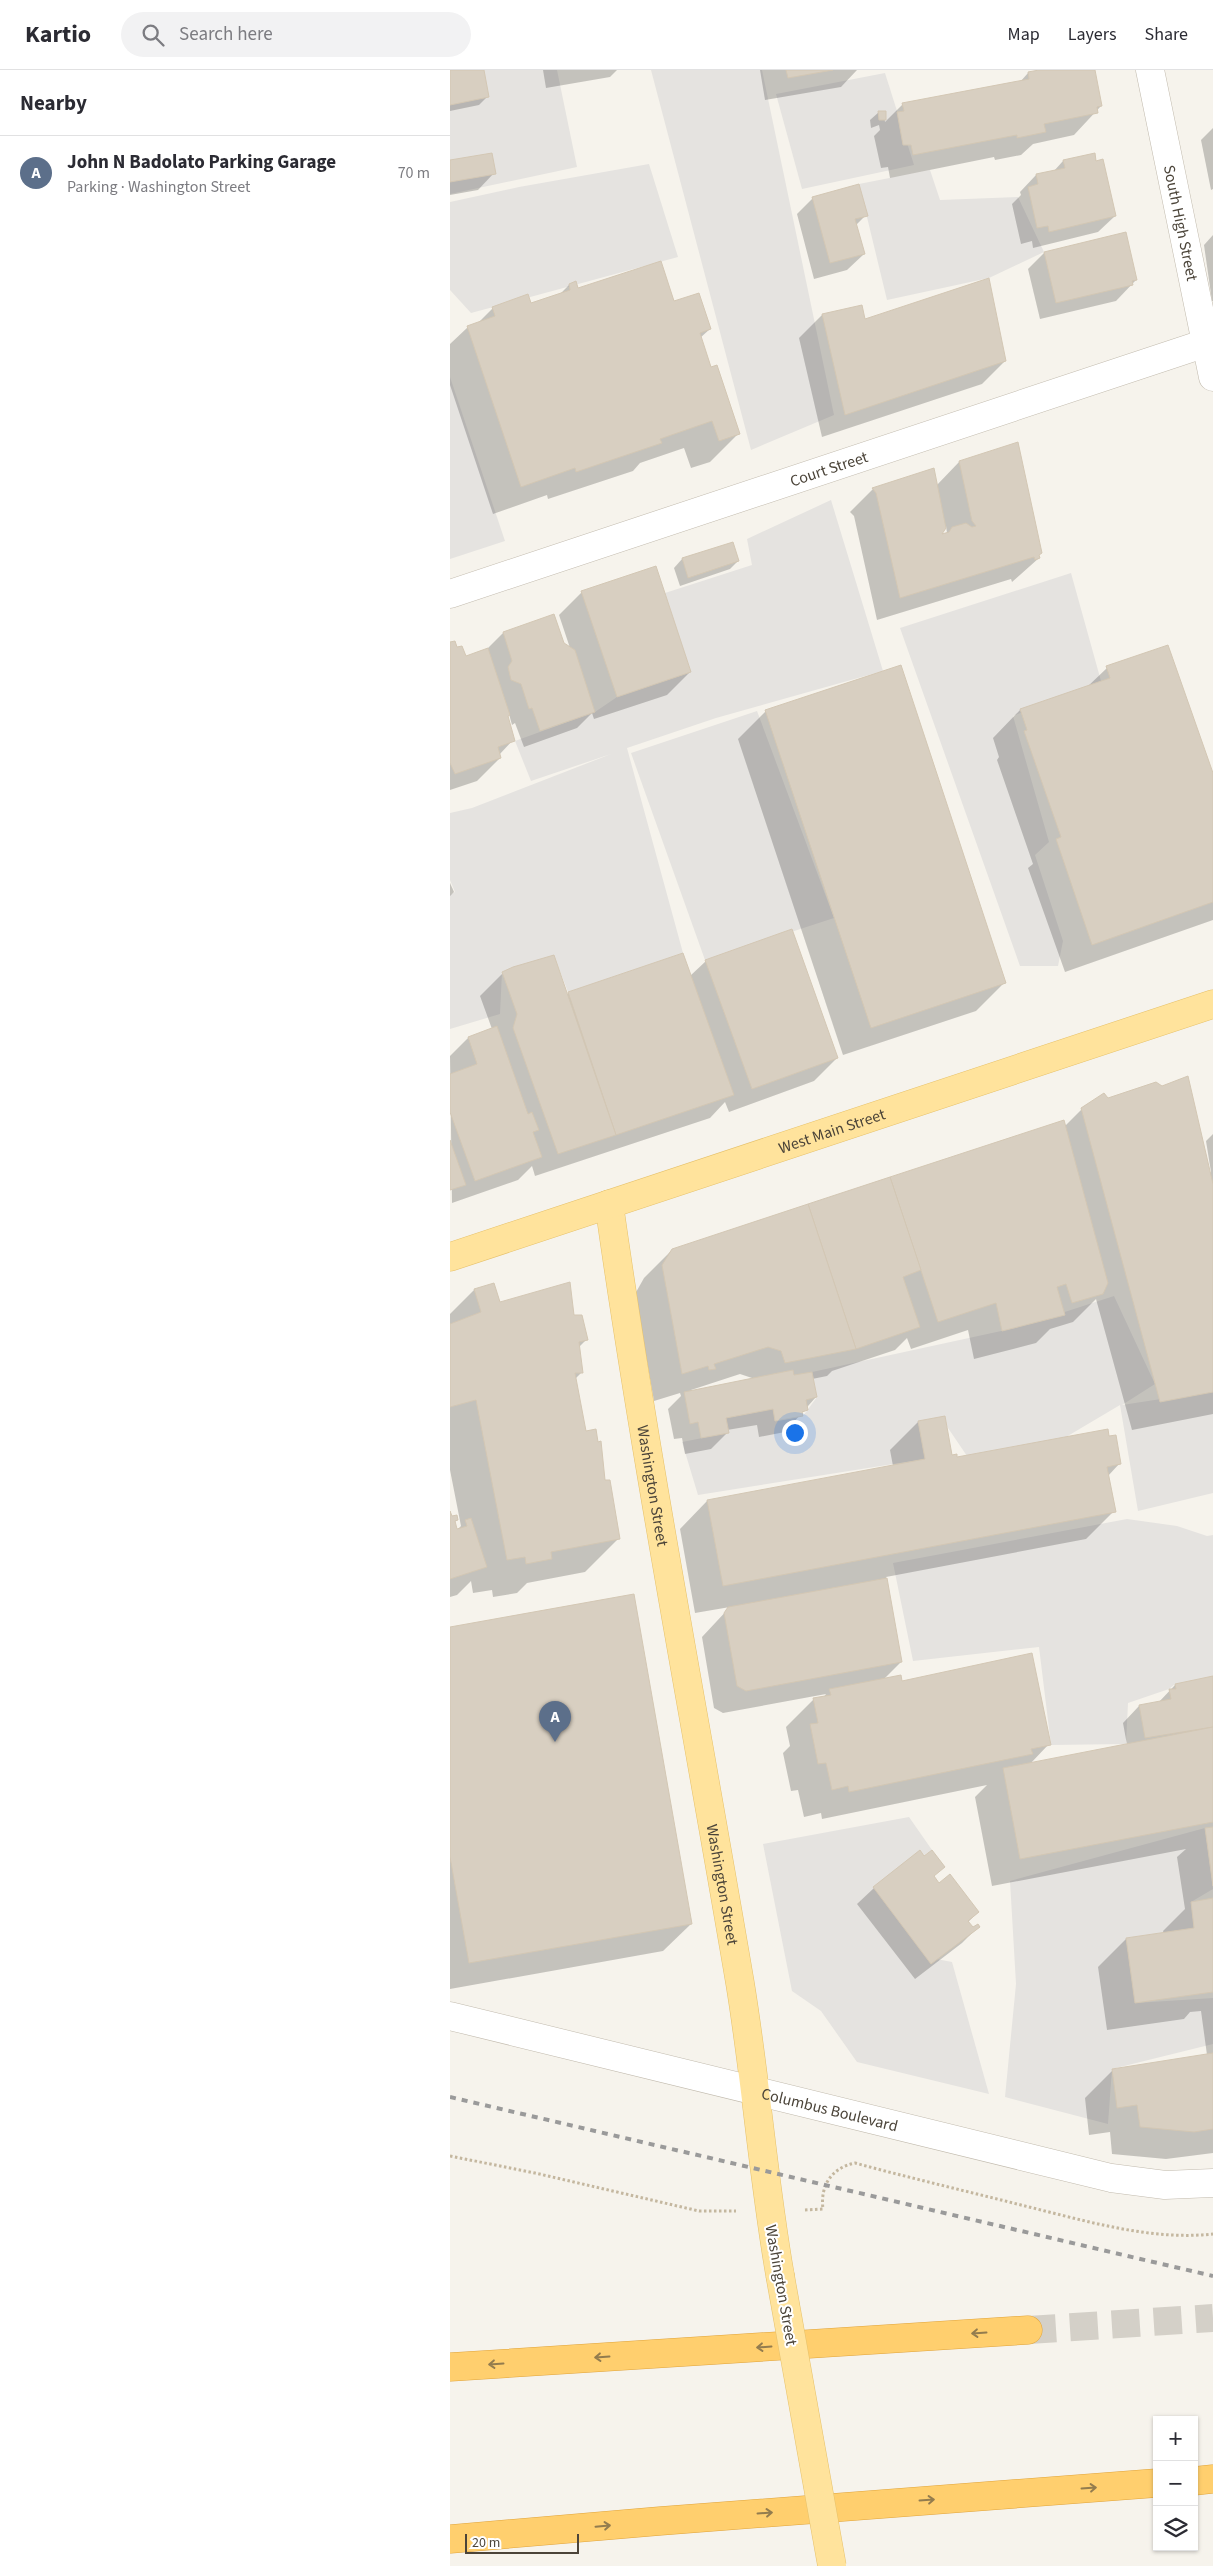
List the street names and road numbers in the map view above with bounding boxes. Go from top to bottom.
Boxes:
street label: South High Street [1158,163,1203,283]
street label: Court Street [787,446,871,492]
street label: West Main Street [776,1103,889,1159]
street label: Washington Street [631,1423,673,1549]
street label: Washington Street [701,1822,743,1948]
street label: Columbus Boulevard [759,2083,900,2137]
street label: Washington Street [760,2223,803,2348]

